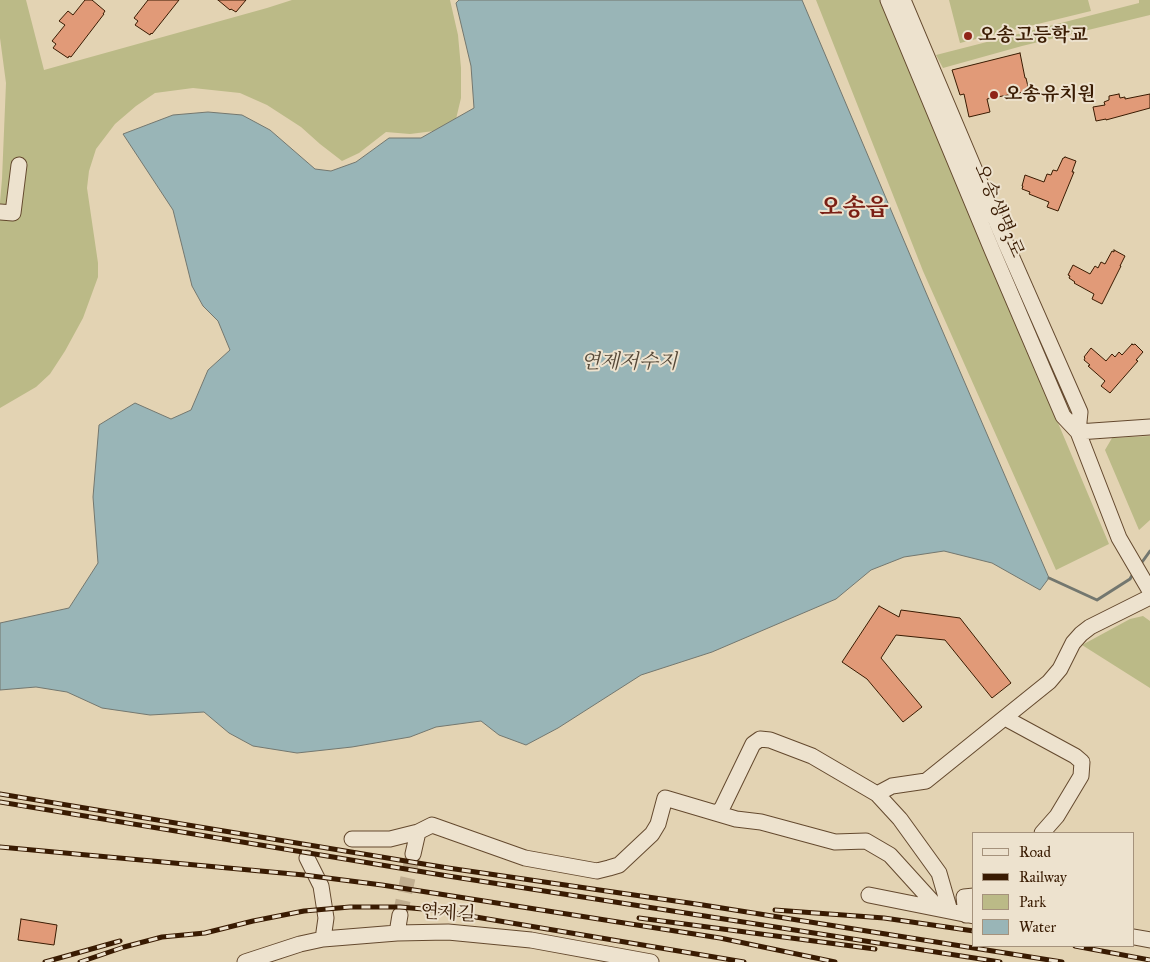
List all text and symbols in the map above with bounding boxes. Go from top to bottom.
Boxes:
place label: 오송고등학교 [978,25,1088,47]
marker: 오송고등학교 [962,30,974,42]
place label: 오송유치원 [1004,84,1096,106]
marker: 오송유치원 [988,89,1000,101]
street label: 오송생명3로 [968,161,1028,261]
district label: 오송읍 [819,195,889,223]
water label: 연제저수지 [581,351,677,375]
legend [972,832,1135,947]
text: Road [1019,843,1051,861]
text: Railway [1019,868,1067,886]
text: Park [1019,893,1046,911]
street label: 연제길 [420,901,476,927]
text: Water [1019,918,1056,936]

